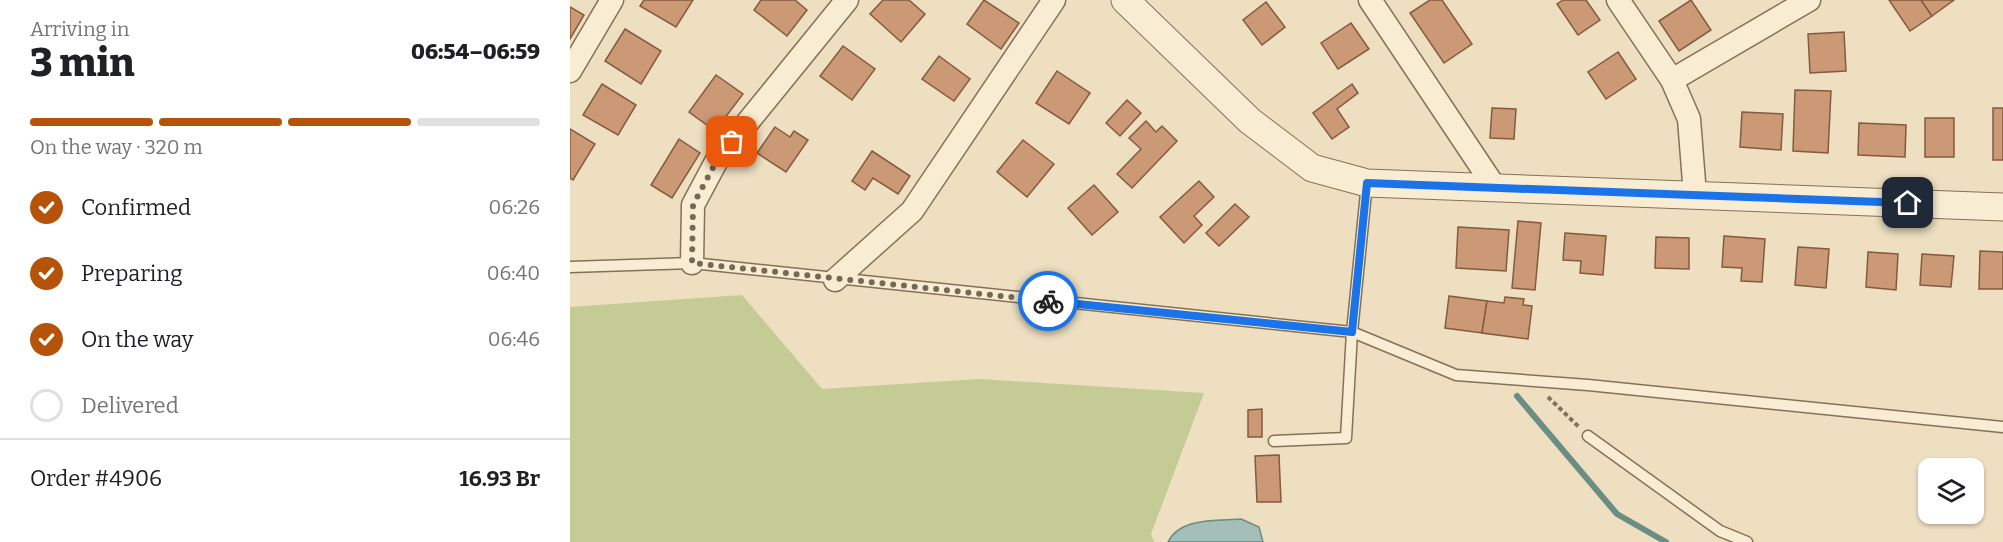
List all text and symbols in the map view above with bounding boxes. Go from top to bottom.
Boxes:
text: Arriving in [30,17,129,41]
text: 06:54–06:59 [411,38,540,65]
text: 3 min [30,40,135,86]
pin [706,116,757,167]
icon: bag [715,125,748,158]
text: On the way · 320 m [30,135,203,159]
pin [1882,177,1933,228]
icon: home [1891,186,1924,219]
icon: check [30,191,63,224]
text: Confirmed [81,194,191,221]
text: 06:26 [489,195,540,219]
icon: check [30,257,63,290]
text: Preparing [81,260,183,287]
text: 06:40 [487,261,540,285]
courier [1018,271,1078,331]
icon: bike [1032,285,1065,318]
icon: check [30,323,63,356]
text: On the way [81,326,193,353]
text: 06:46 [488,327,540,351]
text: Delivered [81,392,179,419]
map controls [1918,458,1984,524]
button: layers [1918,458,1984,524]
text: Order #4906 [30,465,162,492]
text: 16.93 Br [459,465,540,492]

